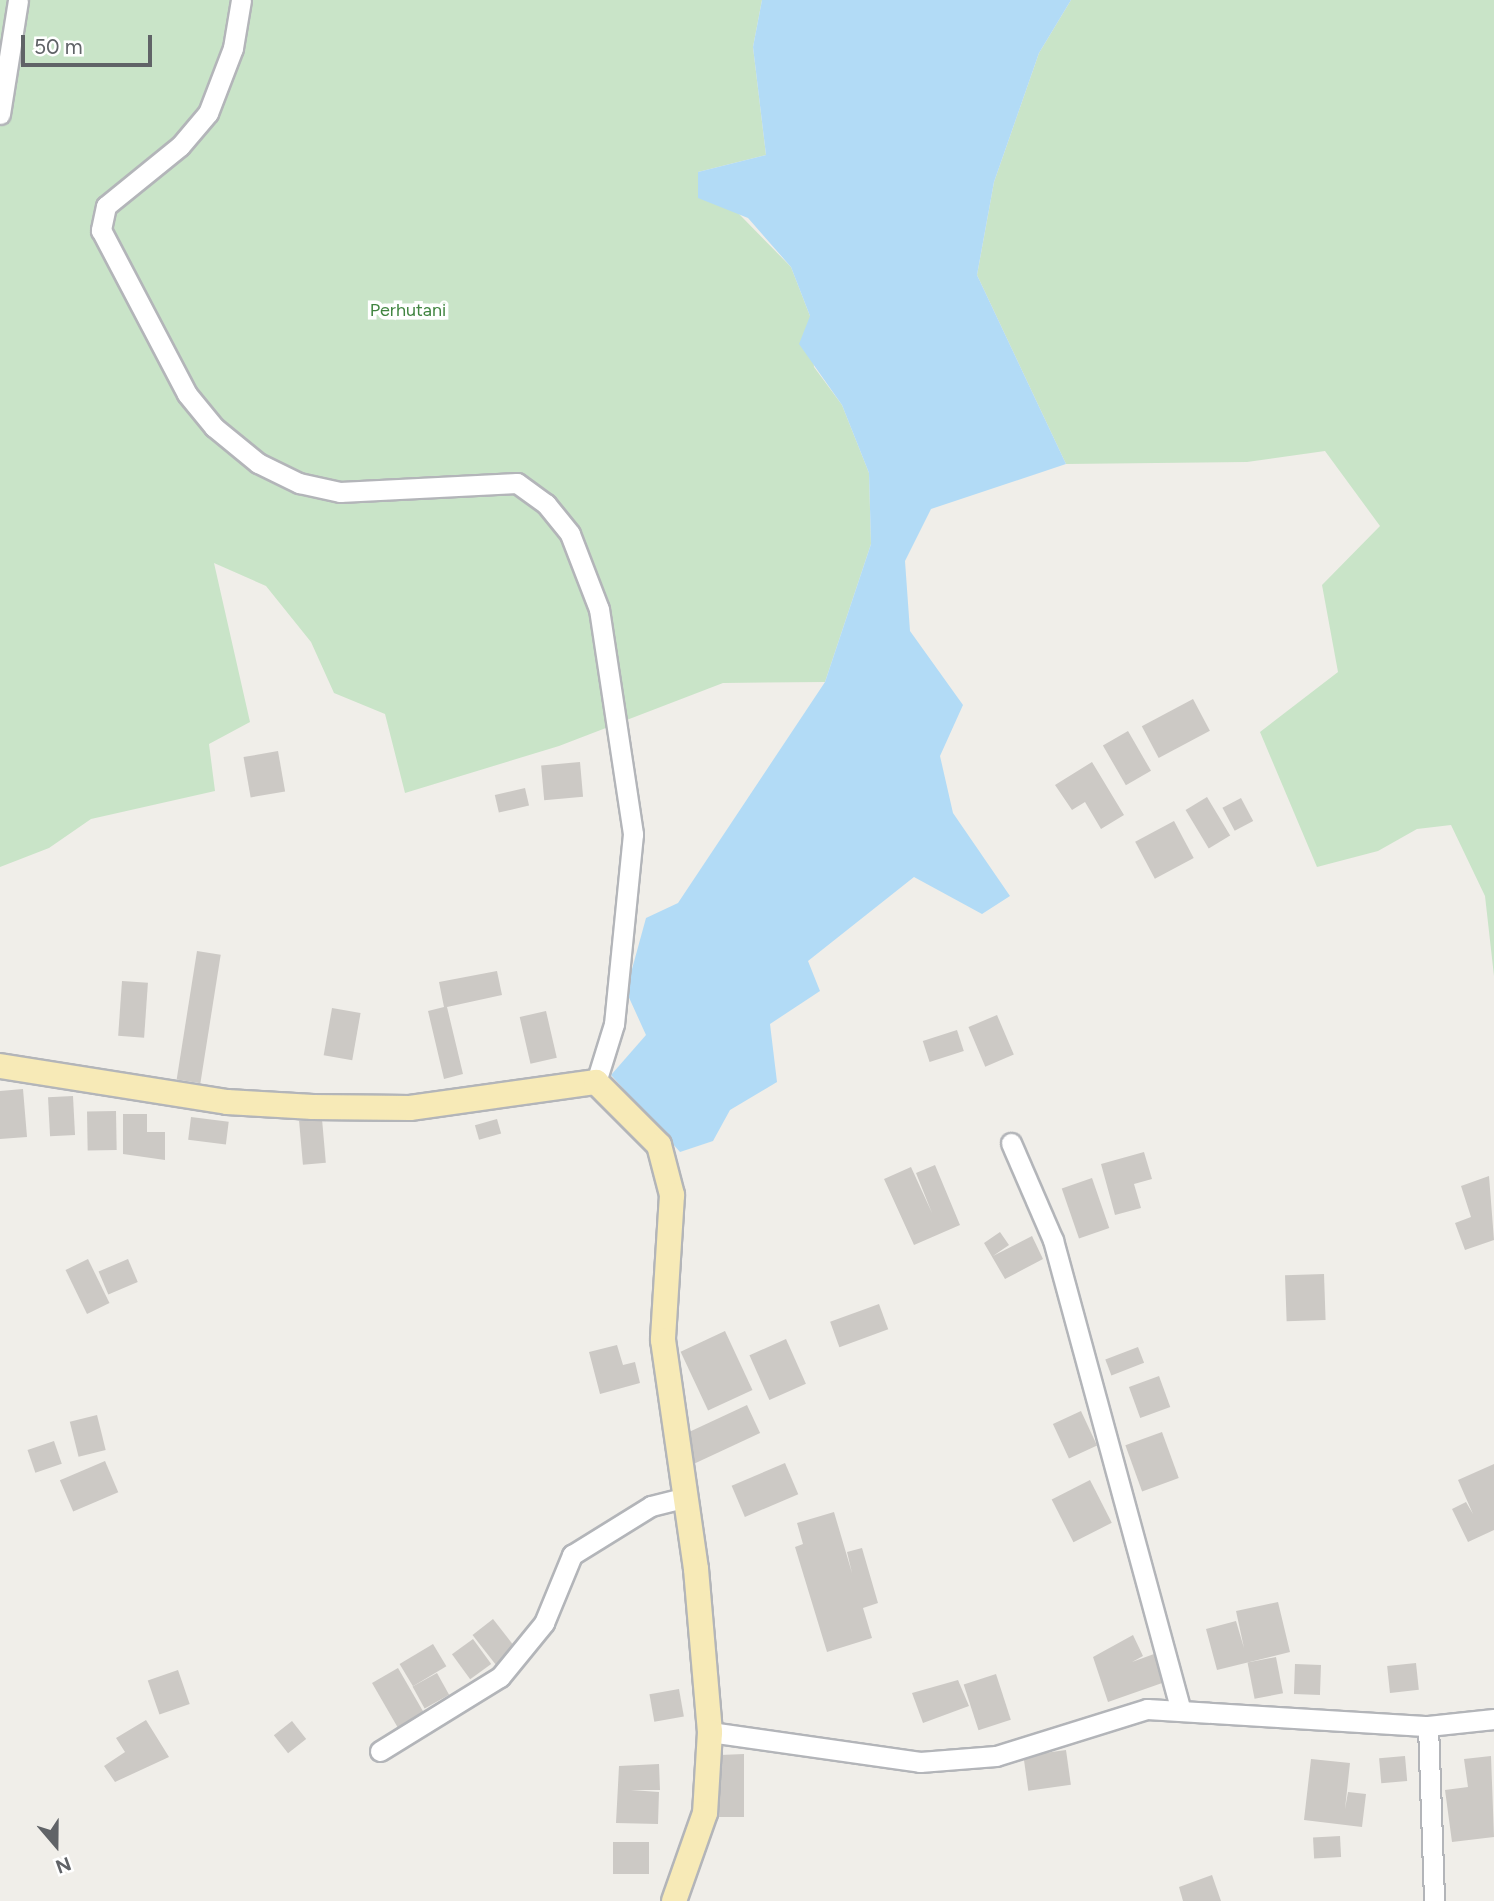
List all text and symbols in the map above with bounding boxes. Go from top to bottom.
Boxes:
scale bar [24,21,156,65]
text: 50 m [34,34,83,59]
park label: Perhutani [370,299,446,321]
north arrow [21,1810,91,1880]
text: N [53,1852,74,1879]

